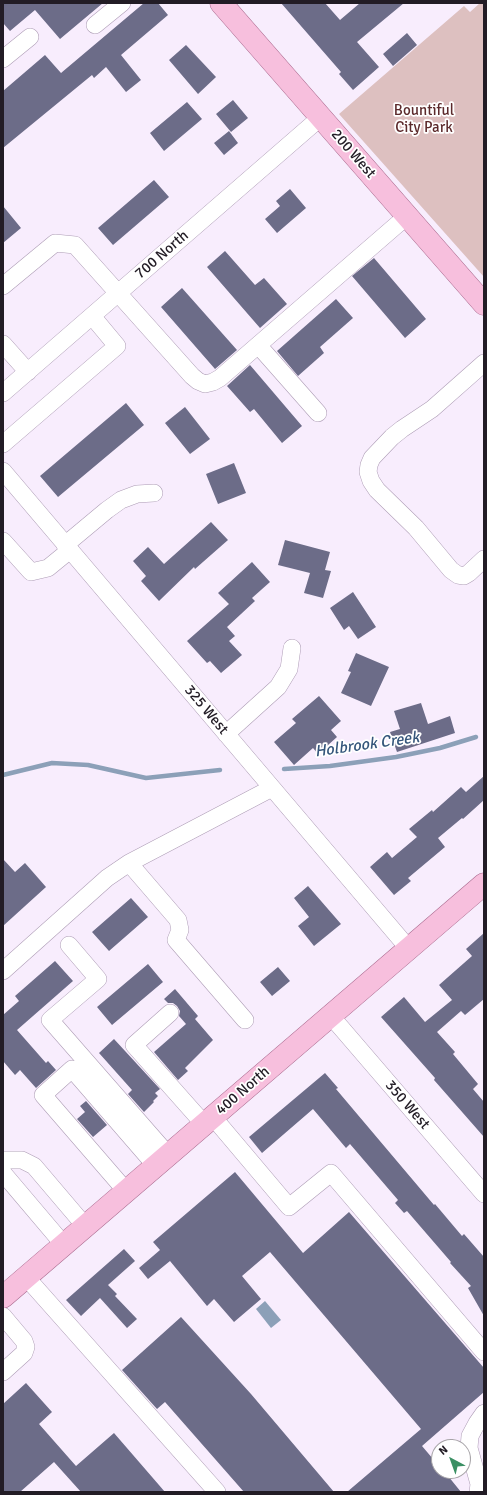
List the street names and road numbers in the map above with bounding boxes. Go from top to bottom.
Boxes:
street label: 200 West [327,126,379,182]
street label: 700 North [132,227,192,283]
street label: 325 West [180,682,232,738]
street label: 400 North [213,1063,273,1119]
street label: 350 West [381,1077,433,1133]

